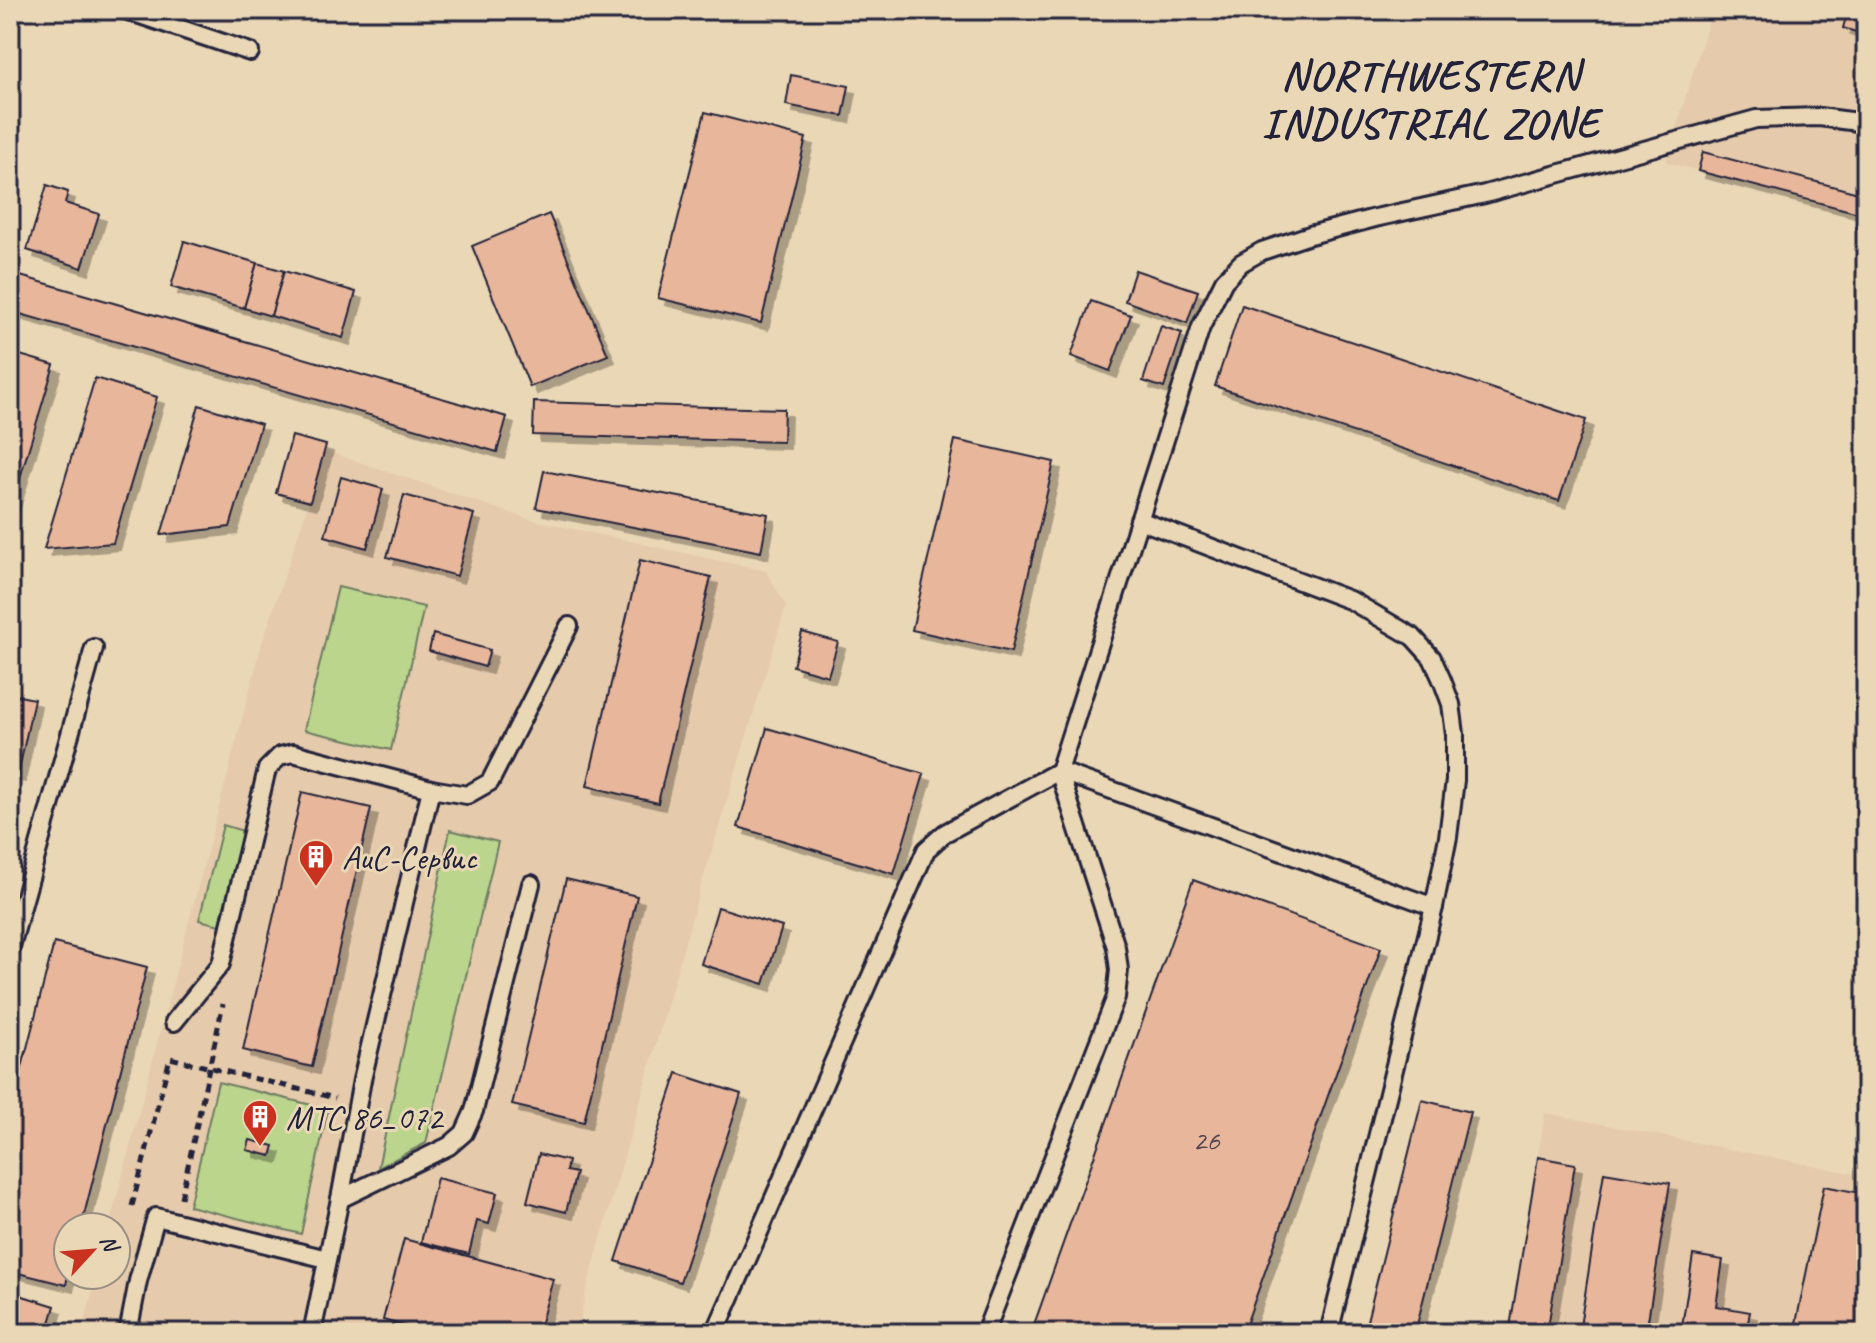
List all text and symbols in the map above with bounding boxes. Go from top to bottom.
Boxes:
district label: NORTHWESTERN INDUSTRIAL ZONE [1262,49,1604,150]
place label: АиС-Сервис [342,836,478,879]
building icon: АиС-Сервис [297,838,335,888]
place label: МТС 86_072 [286,1096,445,1139]
building icon: МТС 86_072 [241,1098,279,1148]
house number: 26 [1193,1121,1221,1159]
north arrow [52,1211,132,1291]
text: N [94,1230,126,1258]

